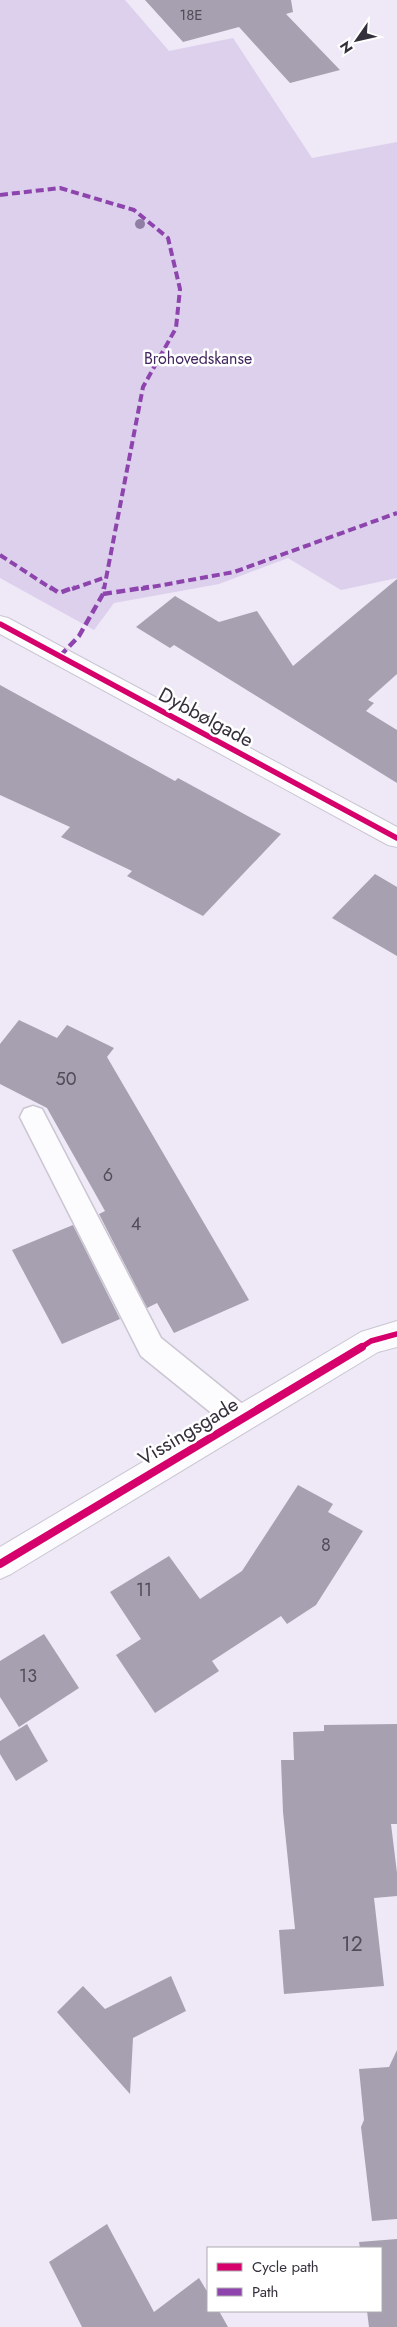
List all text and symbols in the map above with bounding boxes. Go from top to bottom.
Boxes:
house number: 18E [179,4,203,26]
north arrow [332,15,382,65]
text: N [335,37,358,57]
park label: Brohovedskanse [144,347,252,370]
street label: Dybbølgade [153,680,258,755]
house number: 50 [56,1066,77,1092]
house number: 6 [103,1162,113,1188]
house number: 4 [131,1211,141,1237]
street label: Vissingsgade [133,1390,244,1473]
house number: 8 [321,1532,331,1558]
house number: 11 [136,1577,152,1603]
house number: 13 [19,1663,37,1689]
house number: 12 [341,1929,363,1959]
legend [207,2247,382,2312]
text: Cycle path [252,2256,319,2278]
text: Path [252,2281,278,2303]

